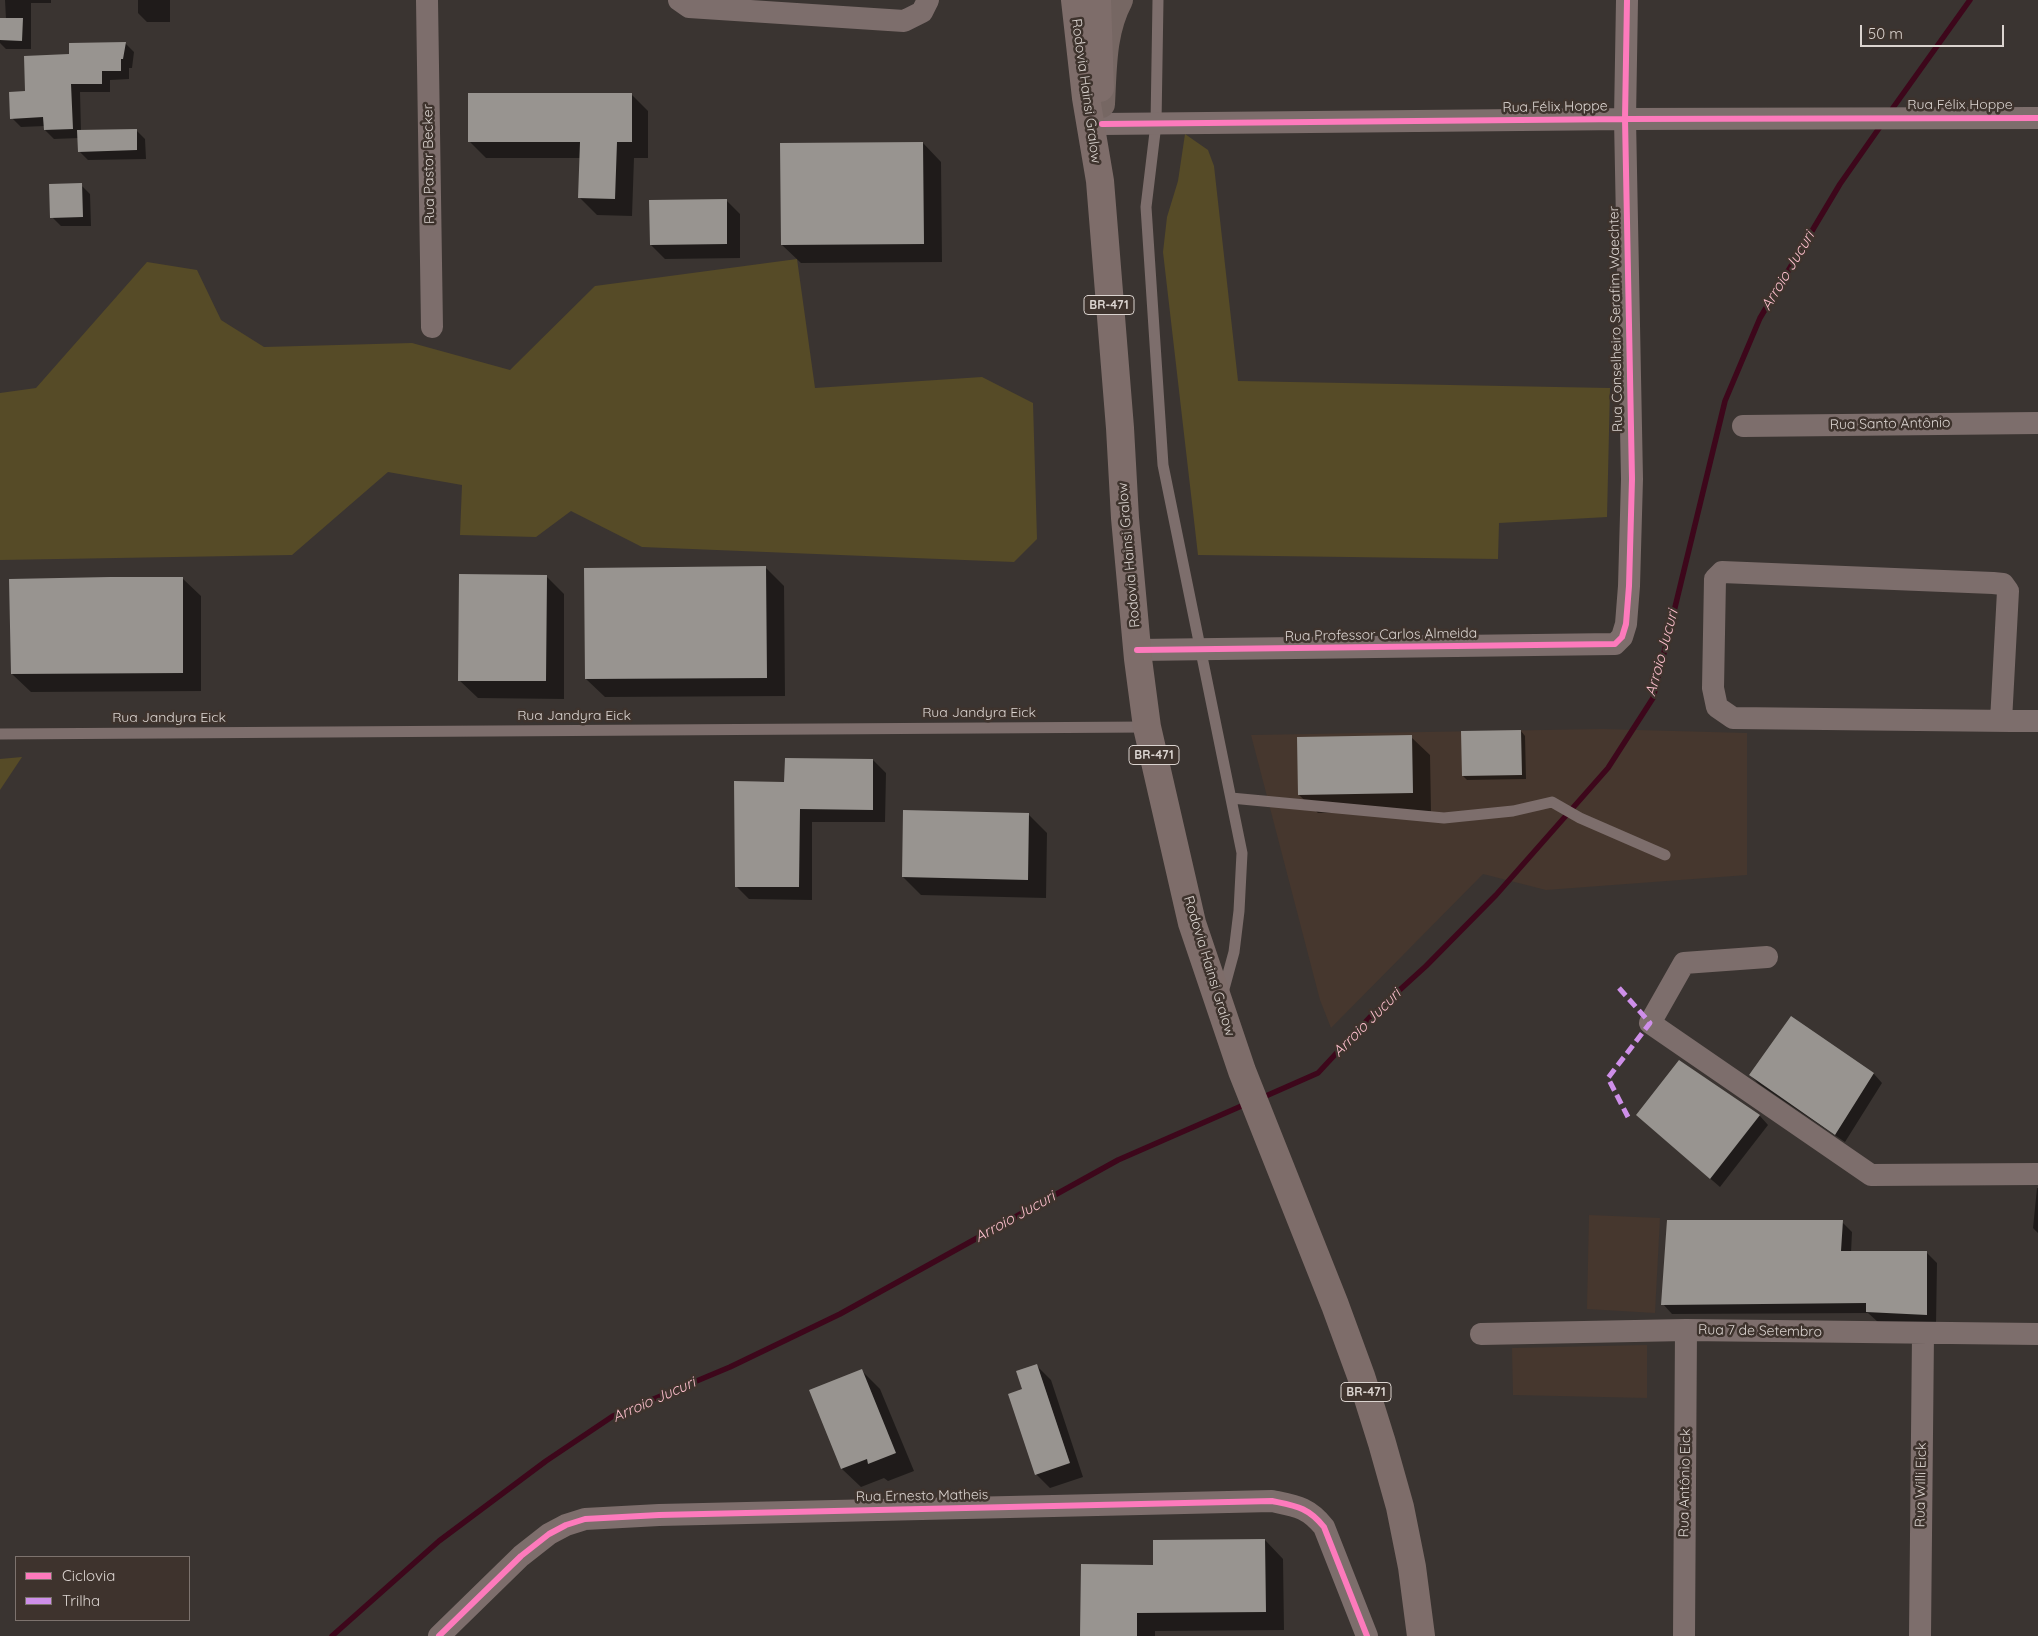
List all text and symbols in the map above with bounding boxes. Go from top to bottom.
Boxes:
scale bar [1863,15,2007,47]
street label: Rodovia Hainsi Gralow [1068,18,1104,164]
text: 50 m [1868,24,1903,43]
street label: Rua Félix Hoppe [1907,97,2013,113]
street label: Rua Félix Hoppe [1502,98,1608,116]
street label: Rua Pastor Becker [420,104,438,224]
street label: Rua Conselheiro Serafim Waechter [1606,206,1626,432]
water label: Arroio Jucuri [1757,228,1819,314]
road number: BR-471 [1084,296,1134,314]
street label: Rua Santo Antônio [1829,415,1951,433]
street label: Rodovia Hainsi Gralow [1114,482,1144,628]
water label: Arroio Jucuri [1642,608,1682,698]
street label: Rua Professor Carlos Almeida [1285,625,1477,645]
street label: Rua Jandyra Eick [922,705,1036,721]
street label: Rua Jandyra Eick [517,708,631,724]
street label: Rua Jandyra Eick [112,710,226,726]
road number: BR-471 [1129,746,1179,764]
street label: Rodovia Hainsi Gralow [1180,894,1238,1038]
water label: Arroio Jucuri [1329,985,1405,1061]
water label: Arroio Jucuri [972,1188,1058,1246]
street label: Rua 7 de Setembro [1698,1322,1822,1340]
water label: Arroio Jucuri [610,1374,698,1426]
road number: BR-471 [1341,1382,1391,1401]
street label: Rua Antônio Eick [1676,1428,1694,1538]
street label: Rua Willi Eick [1912,1442,1930,1528]
street label: Rua Ernesto Matheis [856,1486,988,1506]
legend [15,1556,190,1621]
text: Ciclovia [62,1566,115,1585]
text: Trilha [62,1591,100,1610]

